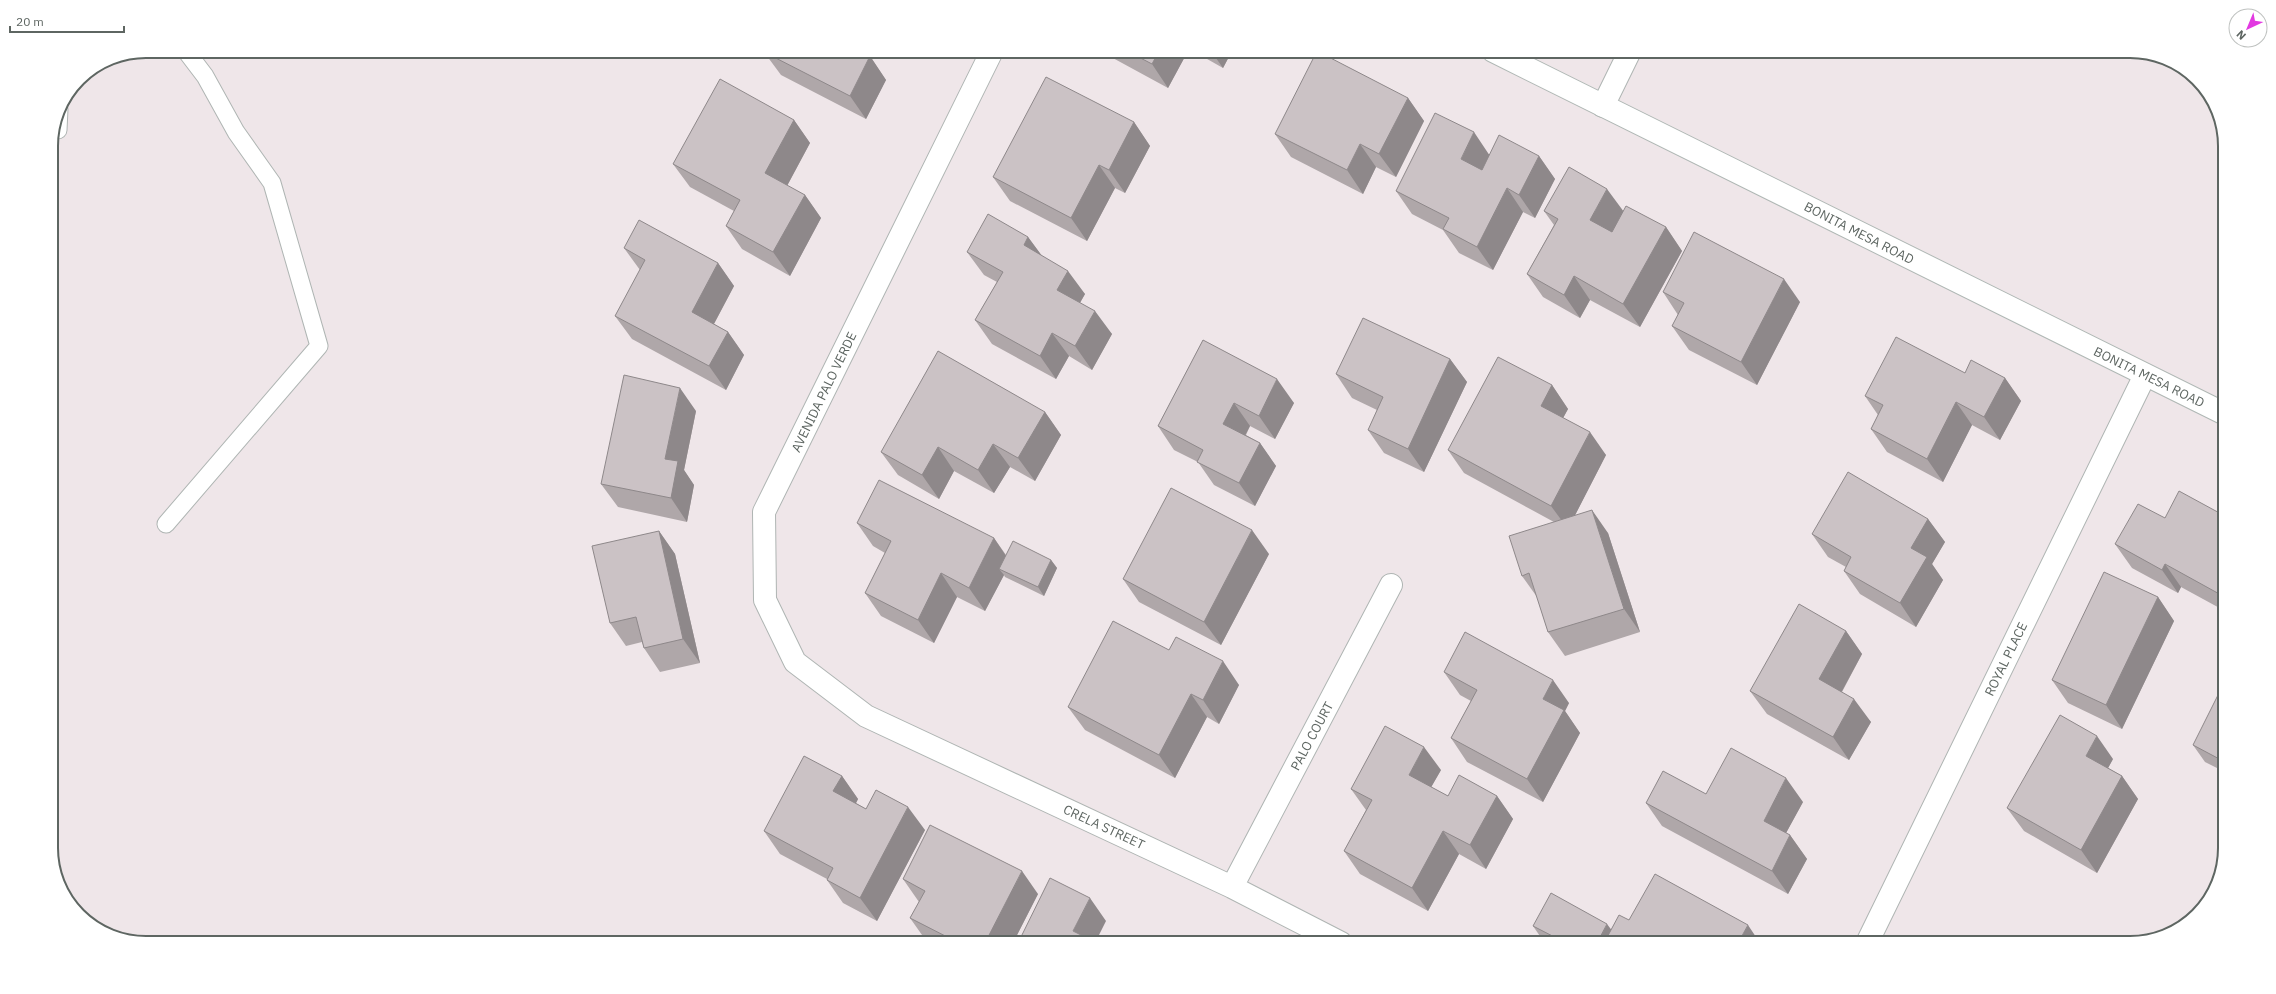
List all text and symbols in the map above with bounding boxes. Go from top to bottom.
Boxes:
scale bar [10,8,124,34]
north arrow [2228,8,2268,48]
text: 20 m [16,14,44,29]
text: N [2233,27,2249,43]
street label: BONITA MESA ROAD [1801,198,1917,268]
street label: AVENIDA PALO VERDE [787,329,861,455]
street label: BONITA MESA ROAD [2091,343,2207,411]
street label: ROYAL PLACE [1981,619,2031,699]
street label: PALO COURT [1287,698,1337,773]
street label: CRELA STREET [1061,801,1148,854]

